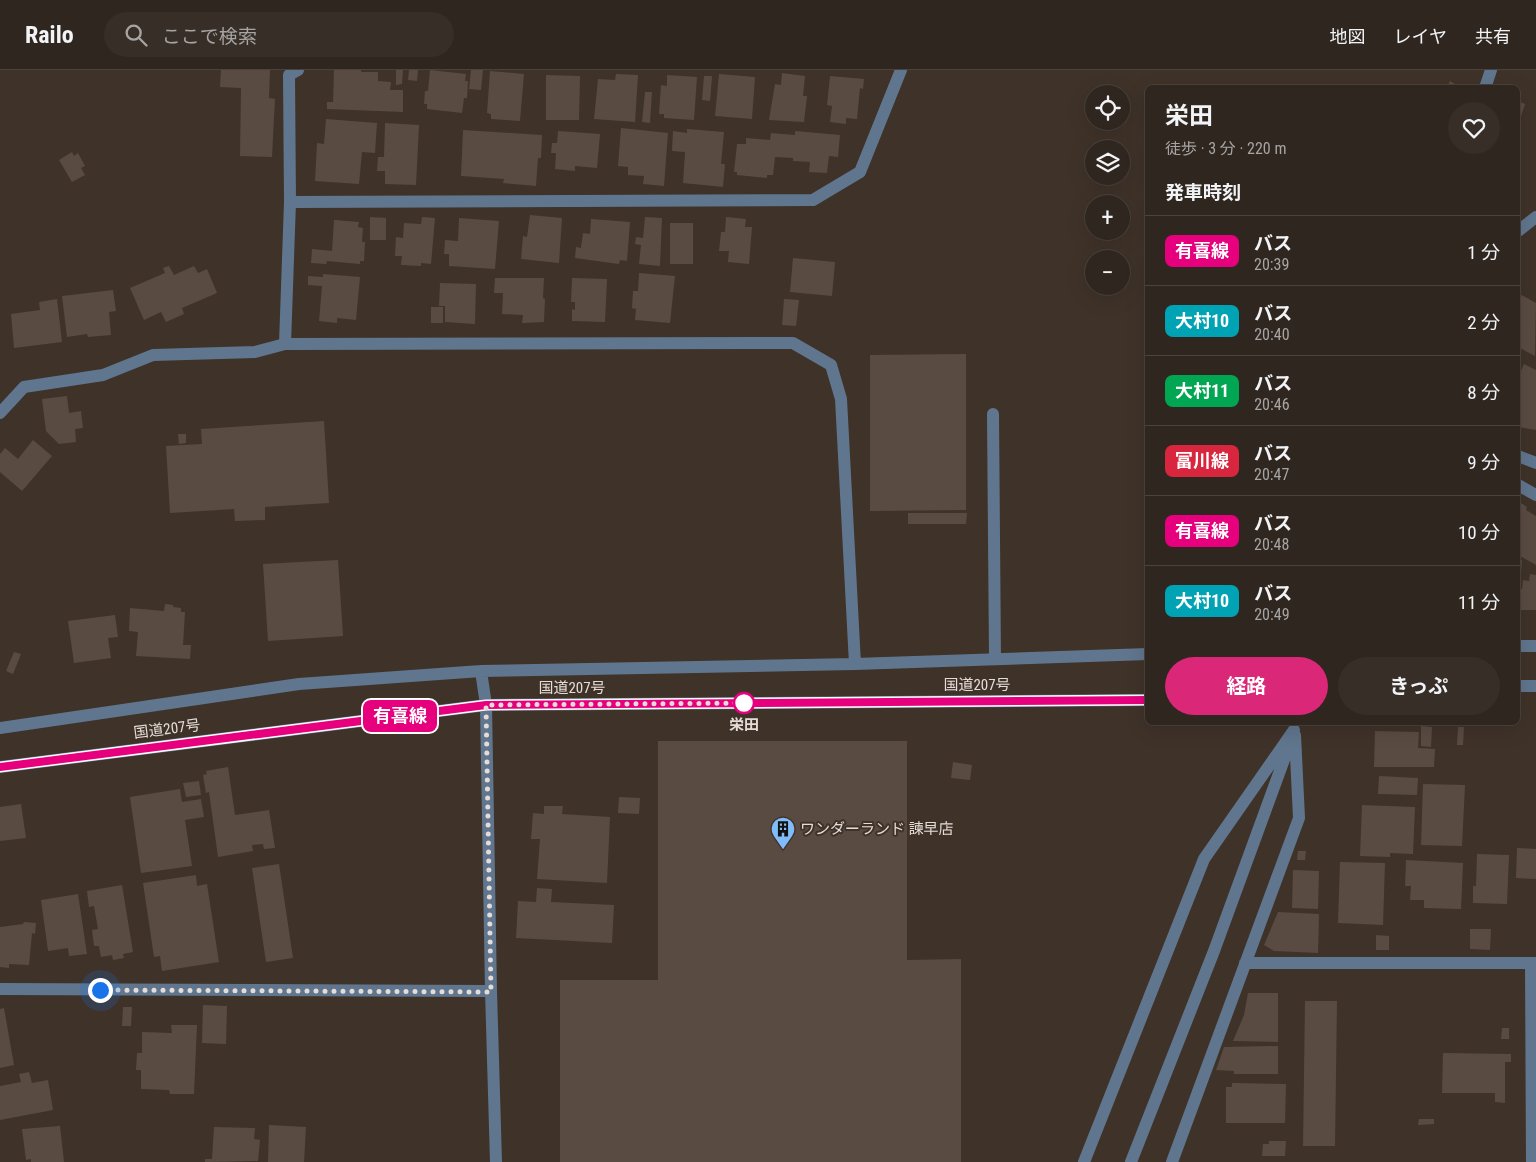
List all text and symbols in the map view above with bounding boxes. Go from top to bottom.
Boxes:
search box [104,12,454,57]
text: Railo [25,21,74,49]
icon: search [122,21,150,49]
text: ここで検索 [162,25,257,48]
text: 地図 [1330,26,1366,47]
text: レイヤ [1394,26,1447,47]
text: 共有 [1475,26,1511,47]
map controls [1085,85,1130,295]
button: locate [1085,85,1130,130]
text: 栄田 [1165,102,1213,130]
button: heart [1448,102,1500,154]
text: 徒歩 · 3 分 · 220 m [1165,139,1286,158]
button: layers [1085,140,1130,185]
text: 発車時刻 [1165,181,1241,204]
button: + [1085,195,1130,240]
text: バス [1254,232,1292,255]
text: 有喜線 [1175,240,1229,261]
text: 1 分 [1467,241,1500,264]
button: − [1085,250,1130,295]
text: 20:39 [1254,255,1289,274]
text: バス [1254,302,1292,325]
text: 大村10 [1175,310,1229,331]
text: 2 分 [1467,311,1500,334]
text: 20:40 [1254,325,1290,344]
text: バス [1254,372,1292,395]
text: 大村11 [1175,380,1229,401]
text: 8 分 [1467,381,1500,404]
text: 20:46 [1254,395,1290,414]
text: バス [1254,442,1292,465]
text: 富川線 [1175,450,1229,471]
text: 9 分 [1467,451,1500,474]
text: 20:47 [1254,465,1289,484]
text: バス [1254,512,1292,535]
text: 有喜線 [1175,520,1229,541]
text: 10 分 [1458,521,1500,544]
text: 20:48 [1254,535,1289,554]
text: バス [1254,582,1292,605]
text: 大村10 [1175,590,1229,611]
text: 11 分 [1458,591,1500,614]
text: 20:49 [1254,605,1290,624]
button: 経路 [1165,657,1328,715]
button: きっぷ [1338,657,1500,715]
street label: 国道207号 [943,676,1011,694]
street label: 国道207号 [538,679,606,697]
marker: 栄田 [733,692,755,714]
line badge: 有喜線 [371,700,429,732]
text: 有喜線 [373,705,427,726]
street label: 国道207号 [133,716,201,742]
place label: 栄田 [729,716,759,734]
building icon: ワンダーランド 諫早店 [770,816,796,850]
place label: ワンダーランド 諫早店 [800,820,953,838]
your location [88,978,113,1003]

